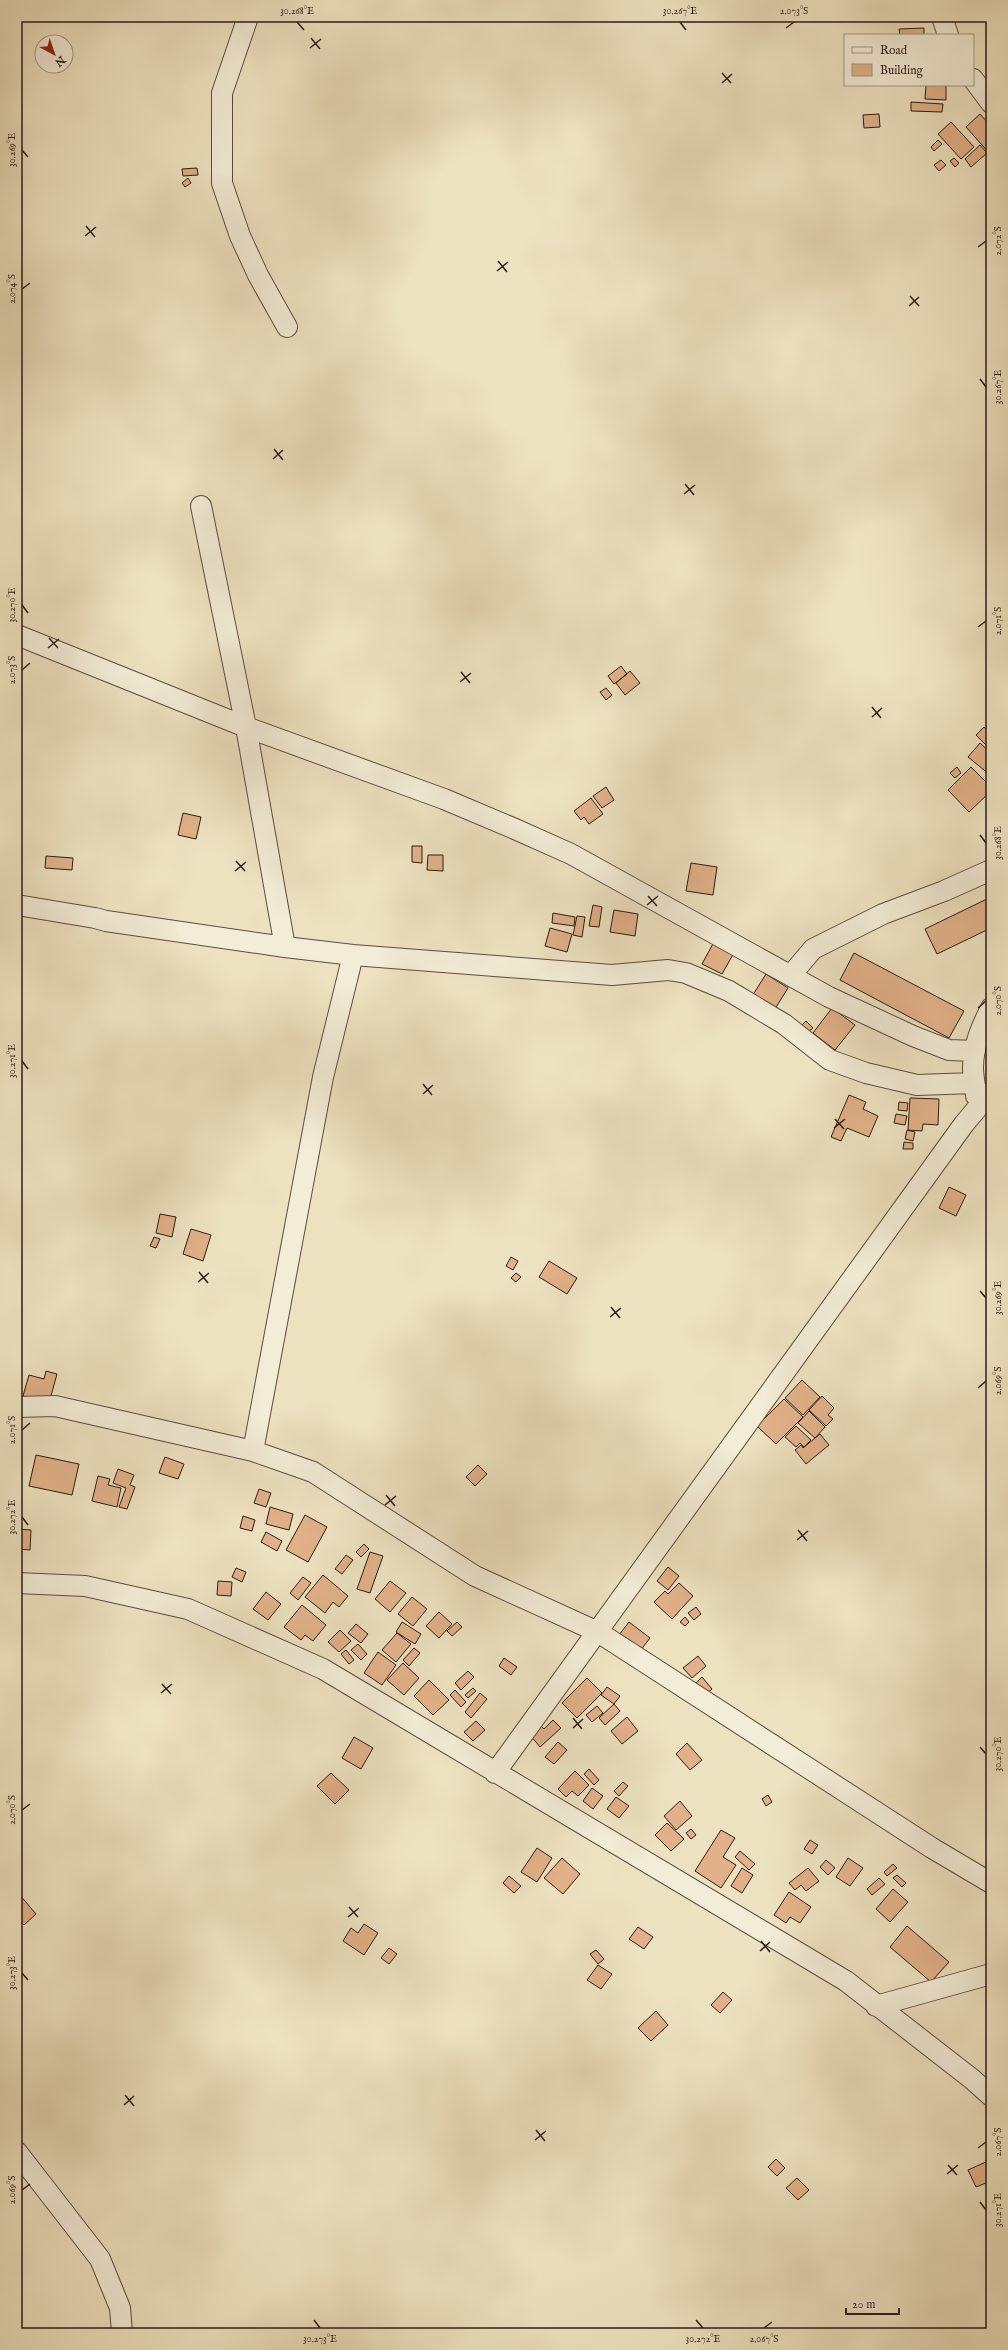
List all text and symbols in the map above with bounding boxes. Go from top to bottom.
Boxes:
text: 30.268°E [280,5,314,18]
text: 30.267°E [663,5,697,18]
text: 2.073°S [780,5,808,18]
north arrow [34,34,74,74]
legend [844,34,974,86]
text: Road [880,43,908,58]
text: N [51,52,69,70]
text: Building [880,63,924,78]
text: 30.269°E [6,133,19,167]
text: 2.072°S [992,226,1005,256]
text: 2.074°S [6,274,19,304]
text: 30.267°E [992,370,1005,404]
text: 30.270°E [6,587,19,623]
text: 2.071°S [992,607,1005,635]
text: 2.073°S [6,656,19,684]
text: 30.268°E [992,826,1005,860]
text: 2.070°S [992,986,1005,1016]
text: 30.271°E [6,1044,19,1078]
text: 30.269°E [992,1281,1005,1315]
text: 2.069°S [992,1367,1005,1395]
text: 2.071°S [6,1416,19,1444]
text: 30.272°E [6,1500,19,1534]
text: 30.270°E [992,1736,1005,1772]
text: 2.070°S [6,1795,19,1825]
text: 30.273°E [6,1956,19,1990]
text: 2.067°S [992,2128,1005,2156]
text: 2.069°S [6,2176,19,2204]
text: 30.271°E [992,2193,1005,2227]
scale bar [846,2290,899,2316]
text: 20 m [852,2297,875,2312]
text: 30.273°E [303,2333,337,2346]
text: 30.272°E [686,2333,720,2346]
text: 2.067°S [750,2333,778,2346]

